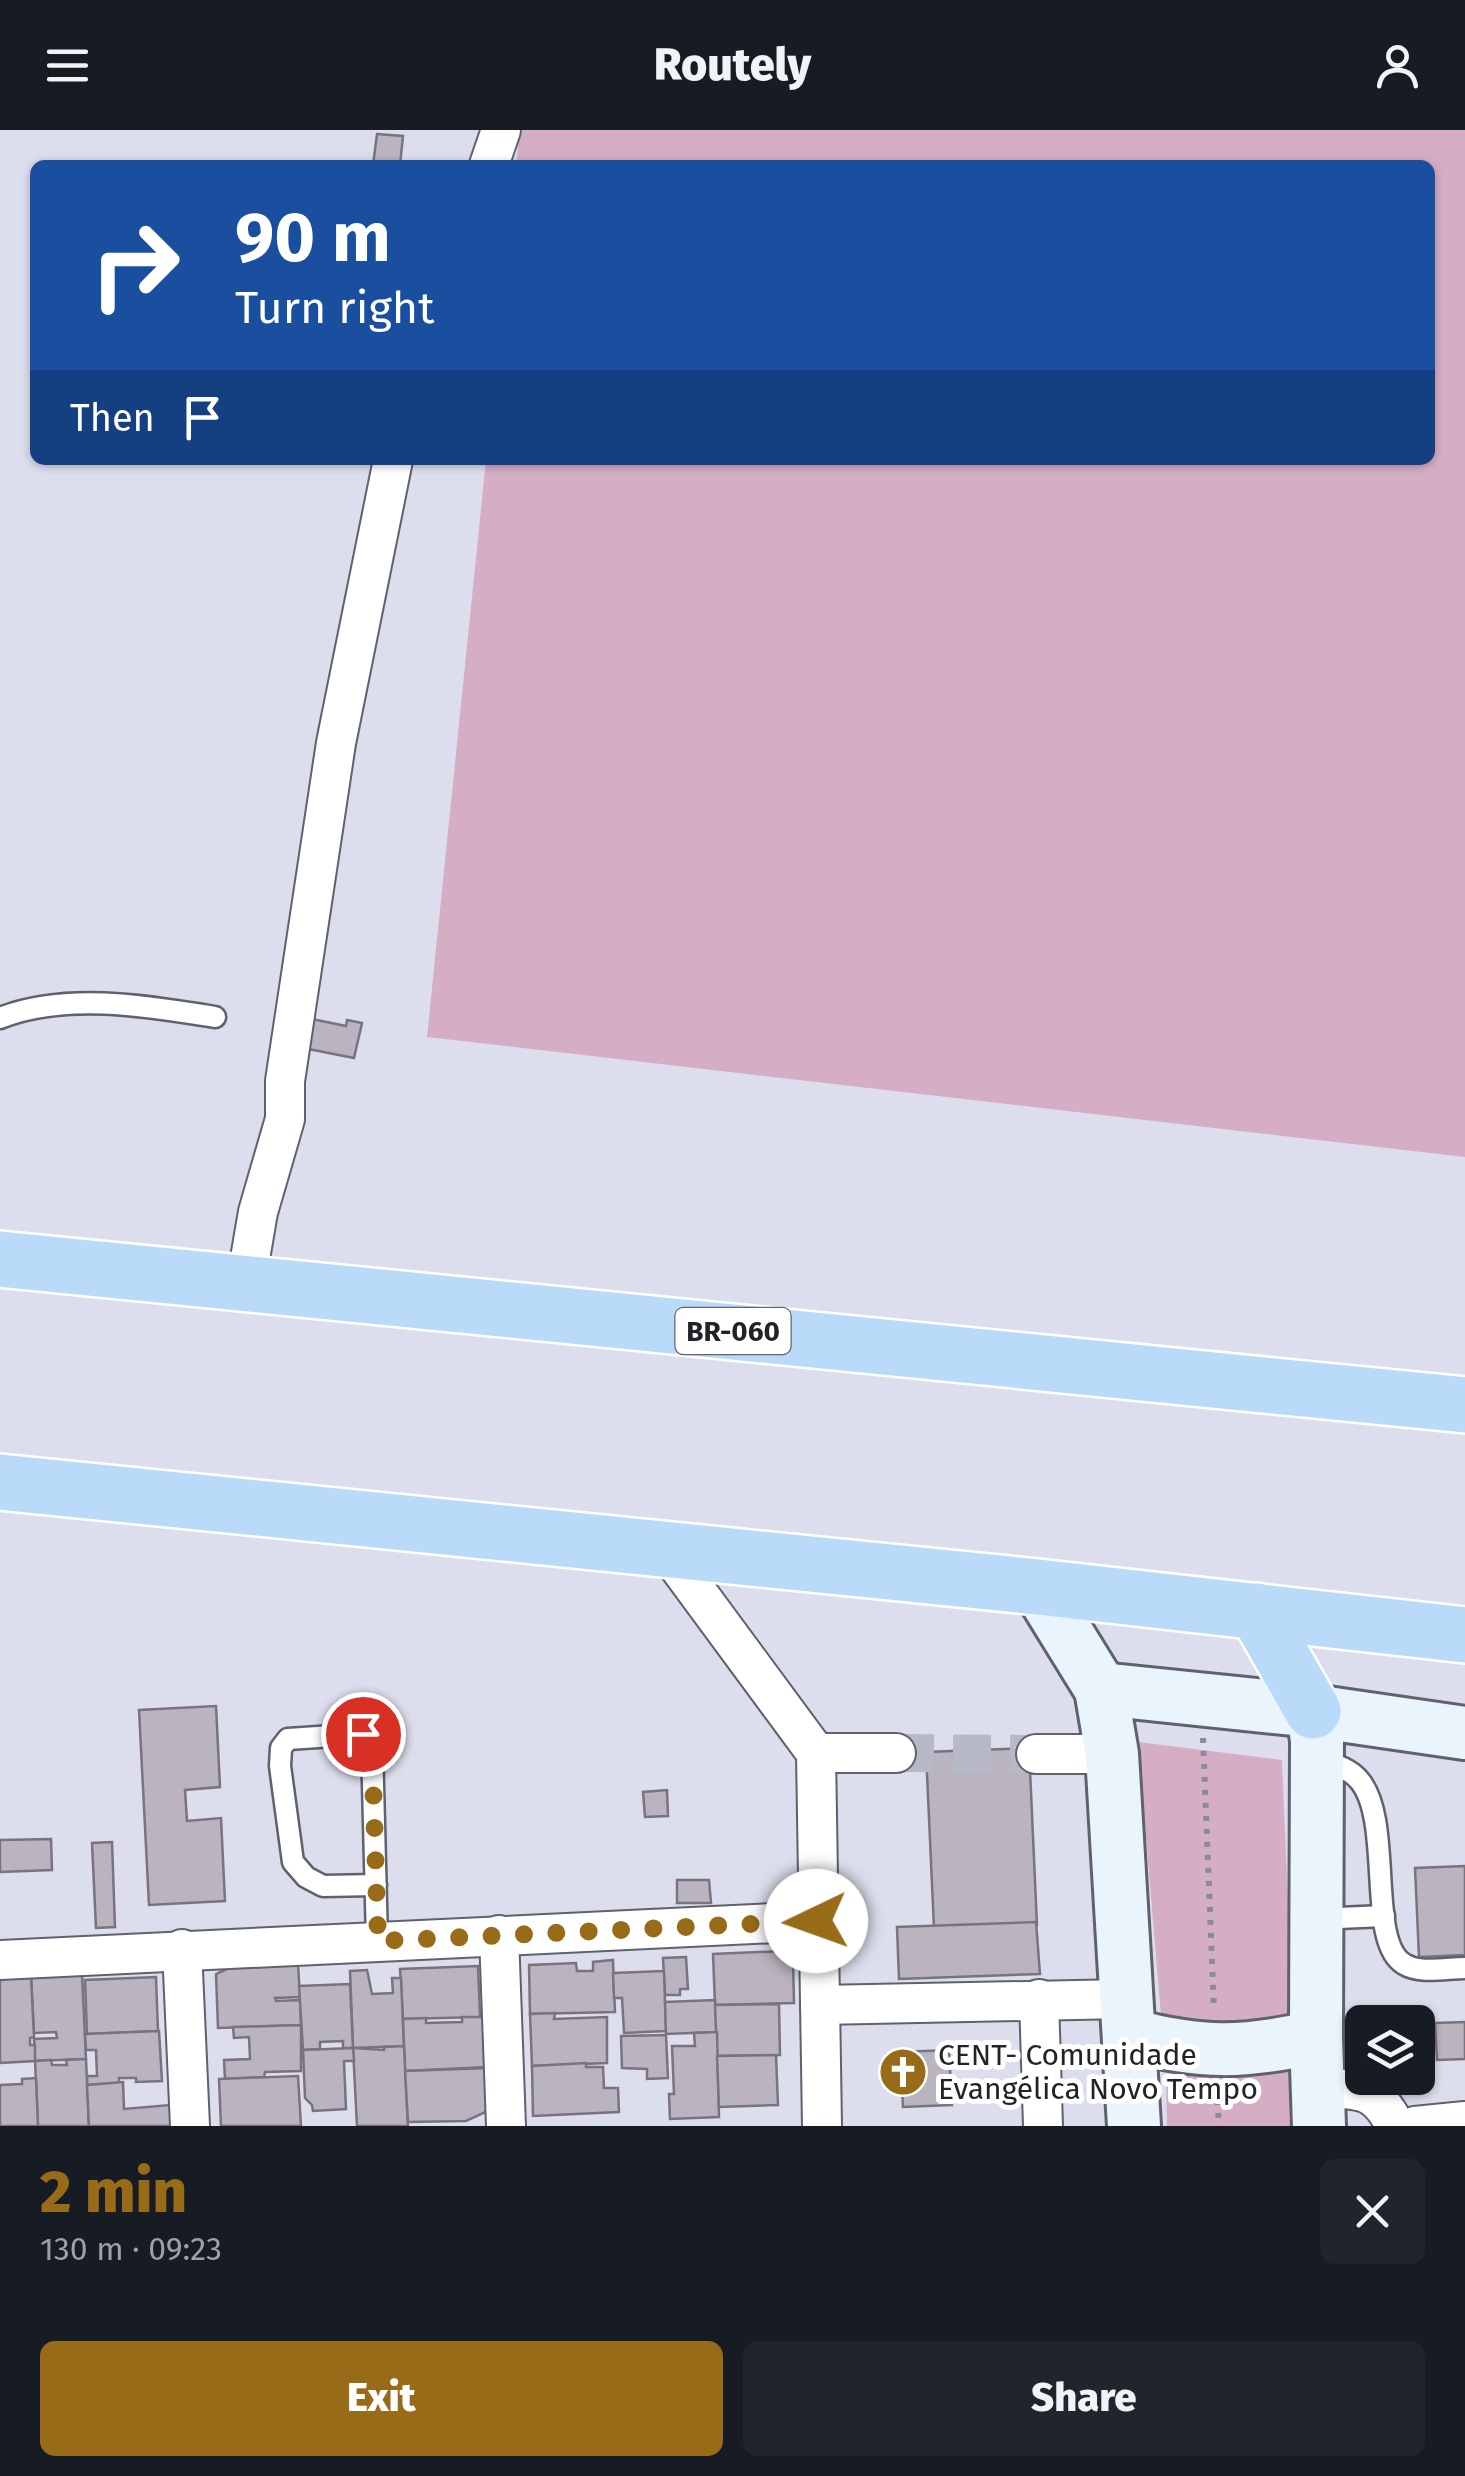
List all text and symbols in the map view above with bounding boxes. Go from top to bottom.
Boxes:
icon: menu [40,38,95,93]
text: Routely [654,38,811,92]
icon: person [1370,38,1425,93]
text: 90 m [235,196,391,280]
icon: right [70,200,200,330]
text: Turn right [235,281,434,335]
icon: arrive [175,390,230,445]
text: Then [70,395,155,441]
road number: BR-060 [676,1308,790,1354]
pin [321,1692,406,1777]
icon: arrive [336,1707,391,1762]
position arrow [764,1869,868,1973]
map controls [1345,2005,1435,2095]
button: layers [1345,2005,1435,2095]
place label: CENT- Comunidade Evangélica Novo Tempo [938,2037,1258,2107]
church icon: CENT- Comunidade Evangélica Novo Tempo [877,2046,929,2098]
text: 2 min [40,2156,187,2228]
button: close [1320,2159,1425,2264]
text: 130 m · 09:23 [40,2230,222,2268]
button: Exit [40,2341,723,2456]
button: Share [743,2341,1425,2456]

